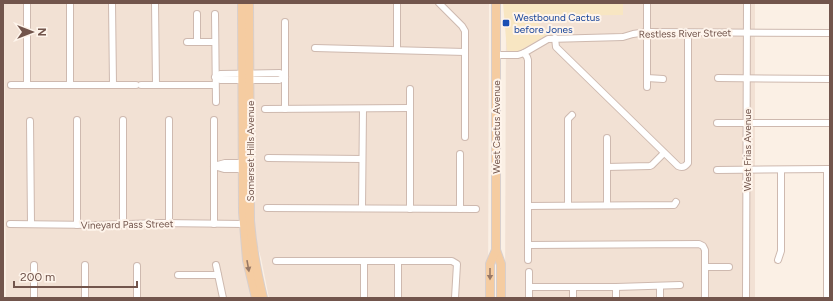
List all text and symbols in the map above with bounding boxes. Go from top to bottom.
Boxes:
place label: Westbound Cactus before Jones [514,11,600,36]
north arrow [12,12,52,52]
marker: Westbound Cactus before Jones [501,18,511,28]
street label: Restless River Street [639,26,732,41]
text: N [35,28,48,36]
street label: West Cactus Avenue [490,80,503,174]
street label: Somerset Hills Avenue [244,100,257,201]
street label: West Frias Avenue [741,108,754,191]
street label: Vineyard Pass Street [81,217,174,232]
one-way arrow [245,260,251,272]
scale bar [14,263,137,289]
one-way arrow [487,268,493,281]
text: 200 m [20,270,55,284]

